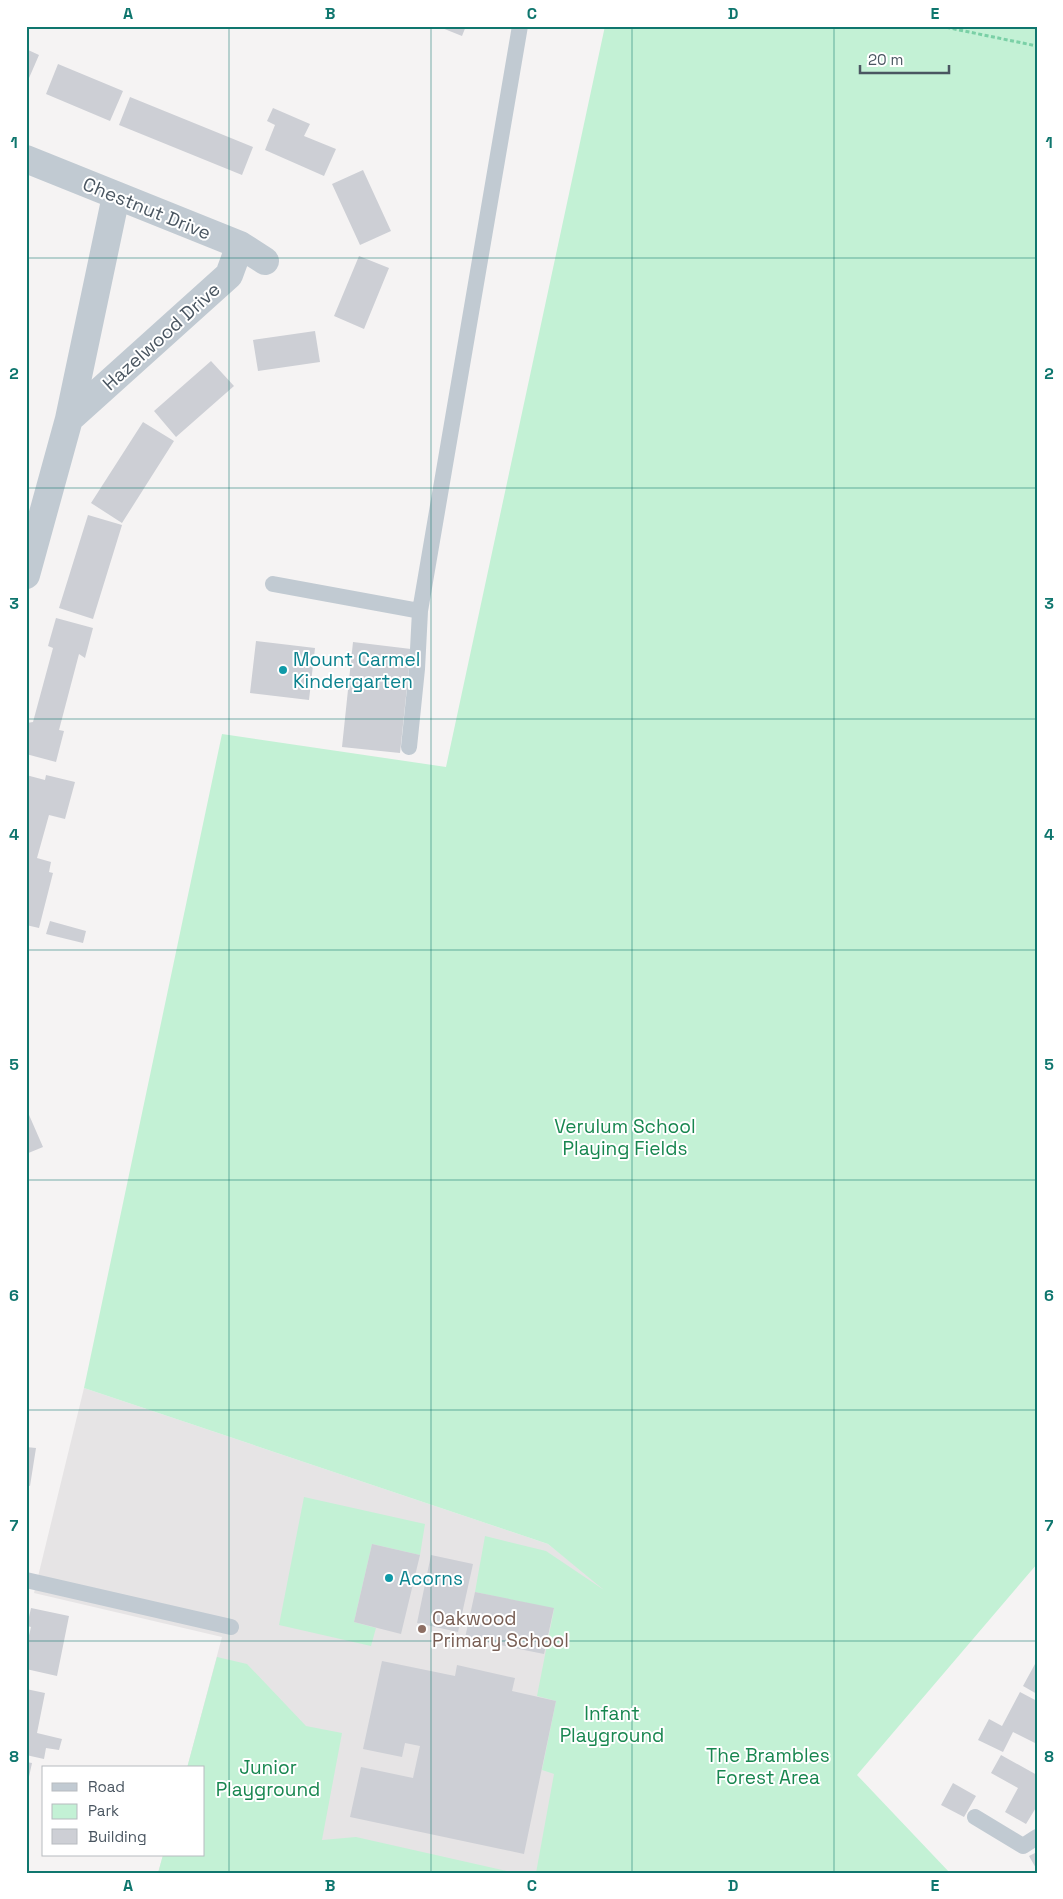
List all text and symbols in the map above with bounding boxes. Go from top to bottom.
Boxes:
text: A [123,3,133,24]
text: B [325,3,335,24]
text: C [527,3,537,24]
text: D [728,3,738,24]
text: E [931,3,940,24]
scale bar [860,42,949,74]
text: 20 m [868,50,903,69]
text: 1 [10,132,18,153]
text: 1 [1045,132,1053,153]
street label: Chestnut Drive [79,171,215,246]
street label: Hazelwood Drive [97,277,225,396]
text: 2 [9,363,19,384]
text: 2 [1044,363,1054,384]
text: 3 [9,593,19,614]
text: 3 [1044,593,1054,614]
place label: Mount Carmel Kindergarten [293,647,420,694]
marker: Mount Carmel Kindergarten [277,664,289,676]
text: 4 [9,824,19,845]
text: 4 [1044,824,1054,845]
text: 5 [9,1054,19,1075]
text: 5 [1044,1054,1054,1075]
park label: Verulum School Playing Fields [554,1114,696,1161]
text: 6 [9,1285,19,1306]
text: 6 [1044,1285,1054,1306]
text: 7 [10,1515,19,1536]
text: 7 [1045,1515,1054,1536]
place label: Acorns [399,1566,463,1591]
marker: Acorns [383,1572,395,1584]
place label: Oakwood Primary School [432,1606,569,1653]
marker: Oakwood Primary School [416,1623,428,1635]
park label: Infant Playground [560,1701,664,1748]
park label: The Brambles Forest Area [706,1743,830,1790]
text: 8 [9,1746,19,1767]
text: 8 [1044,1746,1054,1767]
park label: Junior Playground [216,1755,320,1802]
legend [42,1766,205,1856]
text: Road [88,1777,125,1796]
text: Park [88,1801,119,1820]
text: Building [88,1827,147,1846]
text: A [123,1875,133,1896]
text: B [325,1875,335,1896]
text: C [527,1875,537,1896]
text: D [728,1875,738,1896]
text: E [931,1875,940,1896]

